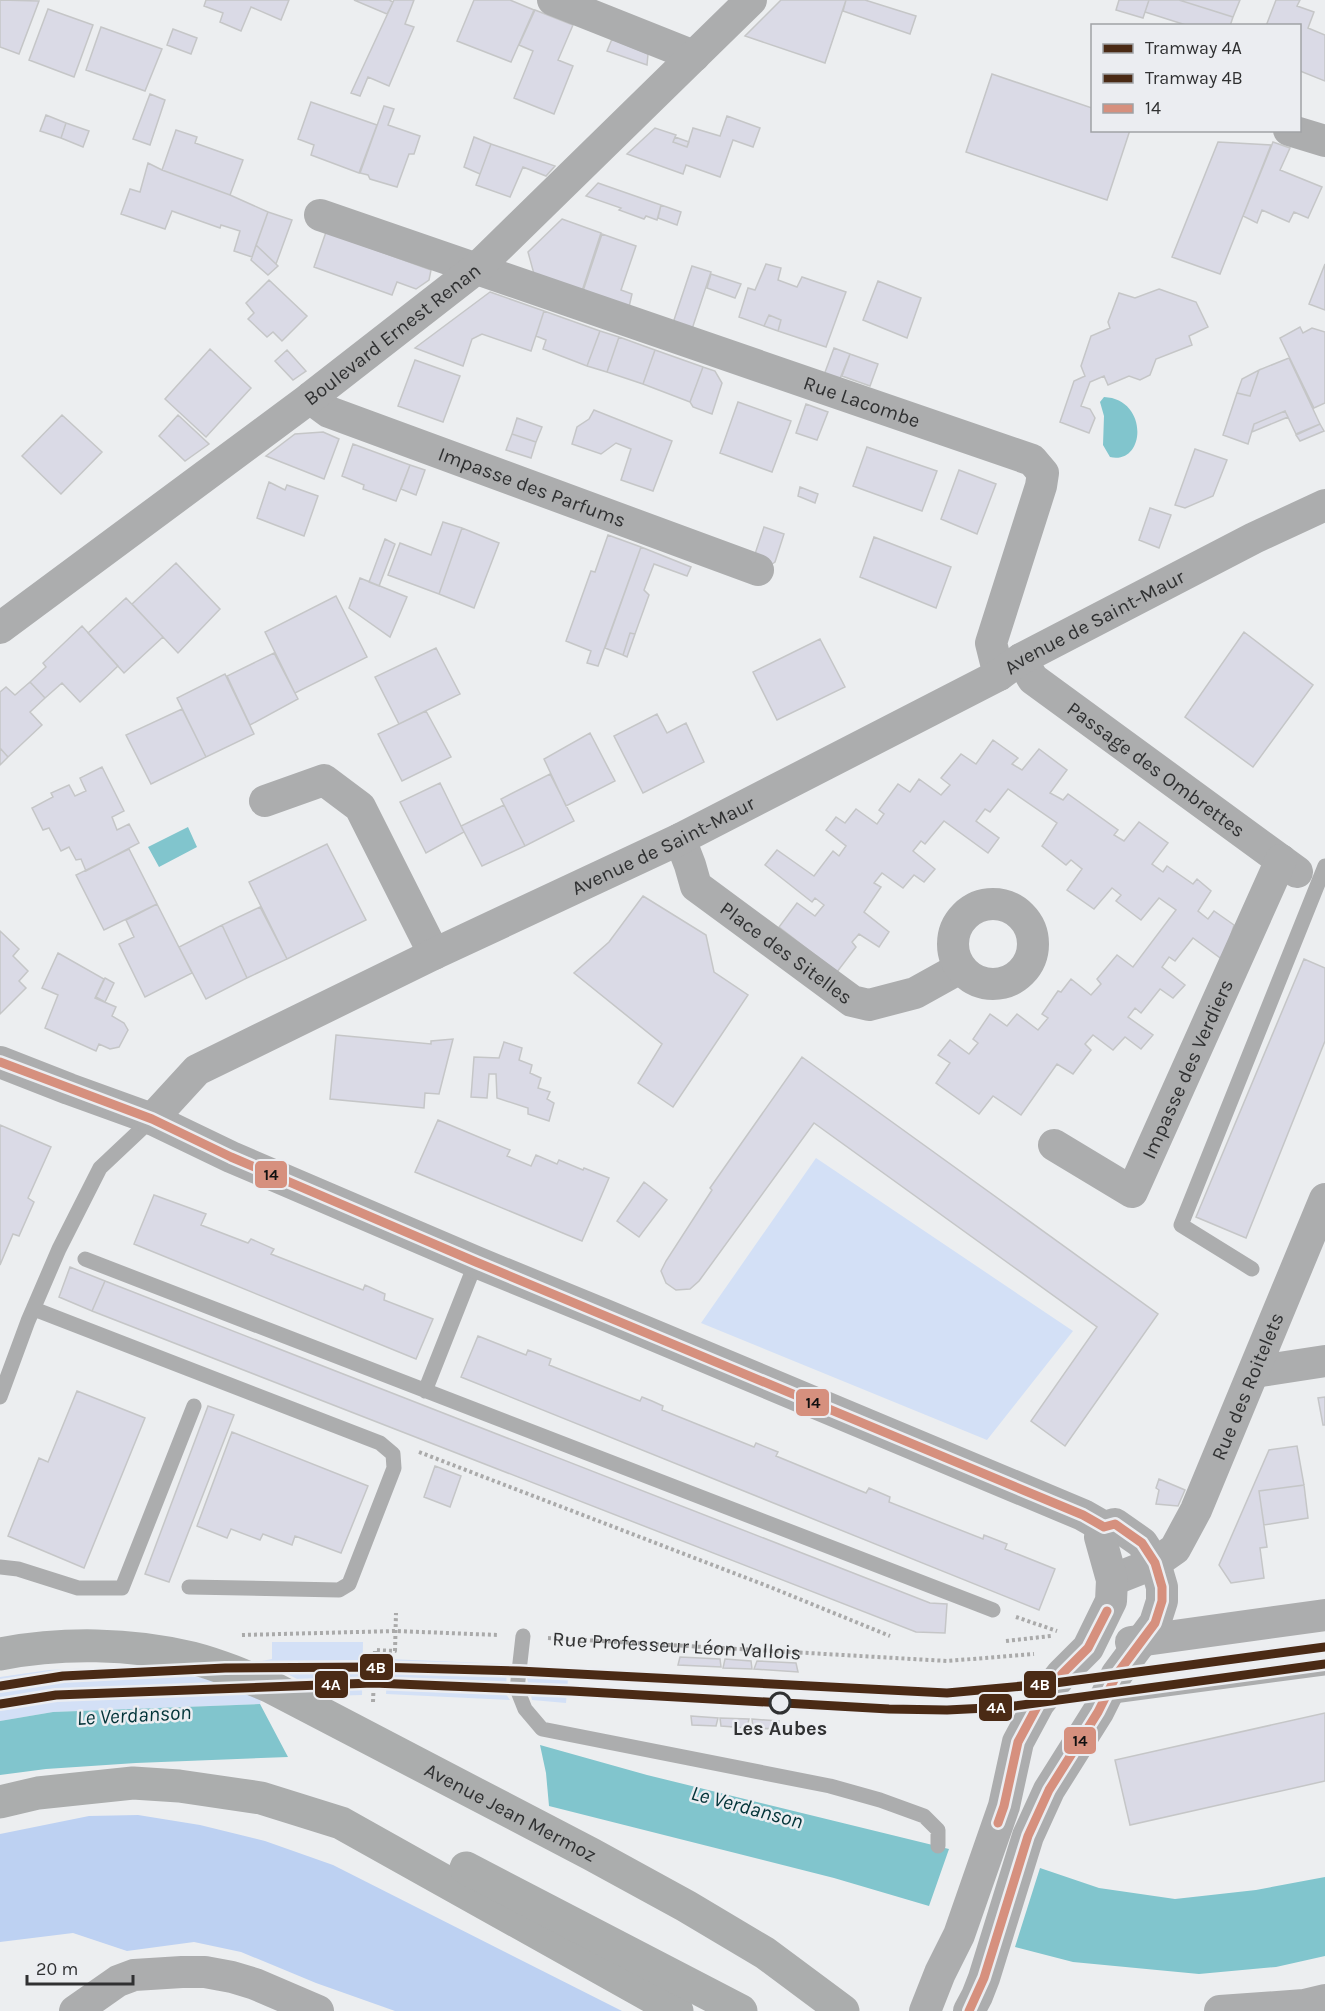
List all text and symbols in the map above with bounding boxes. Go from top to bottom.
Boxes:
legend [1091,24,1301,132]
text: Tramway 4A [1145,37,1242,59]
text: Tramway 4B [1145,67,1243,89]
text: 14 [1145,97,1161,119]
street label: Boulevard Ernest Renan [299,258,485,410]
street label: Rue Lacombe [800,371,923,432]
street label: Impasse des Parfums [435,442,629,532]
street label: Avenue de Saint-Maur [1000,564,1189,679]
street label: Passage des Ombrettes [1063,696,1250,842]
street label: Avenue de Saint-Maur [568,791,759,899]
street label: Place des Sitelles [716,896,857,1009]
street label: Impasse des Verdiers [1137,975,1238,1162]
line badge: 14 [254,1160,288,1189]
text: 14 [263,1165,279,1184]
street label: Rue des Roitelets [1207,1309,1288,1463]
line badge: 14 [795,1388,830,1417]
text: 14 [805,1393,821,1412]
street label: Rue Professeur Léon Vallois [552,1627,802,1664]
line badge: 4B [359,1653,394,1681]
text: 4B [366,1658,386,1677]
line badge: 4A [314,1670,349,1699]
line badge: 4B [1023,1670,1057,1699]
text: 4A [321,1675,341,1694]
text: 4B [1030,1675,1050,1694]
marker: Les Aubes [769,1692,791,1714]
line badge: 4A [978,1693,1013,1722]
text: 4A [986,1698,1006,1717]
water label: Le Verdanson [76,1700,192,1730]
place label: Les Aubes [733,1717,827,1740]
line badge: 14 [1063,1726,1097,1755]
text: 14 [1072,1731,1088,1750]
street label: Avenue Jean Mermoz [421,1758,600,1866]
water label: Le Verdanson [688,1781,806,1833]
scale bar [27,1948,134,1986]
text: 20 m [36,1958,78,1980]

